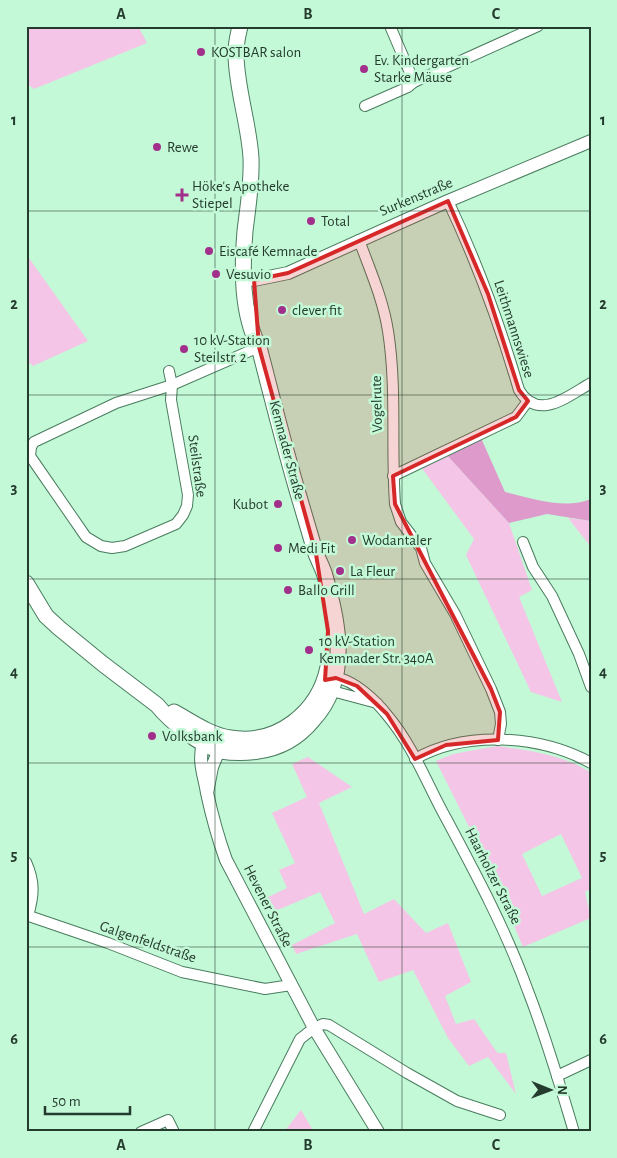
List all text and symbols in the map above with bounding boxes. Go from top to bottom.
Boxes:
text: A [116,6,126,22]
text: B [303,6,313,22]
text: C [492,6,501,22]
place label: KOSTBAR salon [211,45,301,60]
marker: KOSTBAR salon [195,46,207,58]
place label: Ev. Kindergarten Starke Mäuse [374,53,469,85]
marker: Ev. Kindergarten Starke Mäuse [358,63,370,75]
text: 1 [11,112,17,128]
text: 1 [600,112,606,128]
place label: Rewe [167,140,199,155]
marker: Rewe [151,141,163,153]
street label: Surkenstraße [377,175,455,219]
place label: Höke's Apotheke Stiepel [192,179,289,211]
marker: Höke's Apotheke Stiepel [176,189,188,201]
place label: Total [321,214,350,229]
marker: Total [305,215,317,227]
place label: Eiscafé Kemnade [219,244,318,259]
marker: Eiscafé Kemnade [203,245,215,257]
place label: Vesuvio [226,267,271,282]
marker: Vesuvio [210,268,222,280]
street label: Leithmannswiese [491,278,537,380]
text: 2 [10,296,18,312]
text: 2 [599,296,607,312]
place label: clever fit [292,303,342,318]
marker: clever fit [276,304,288,316]
place label: 10 kV-Station Steilstr. 2 [194,333,270,365]
marker: 10 kV-Station Steilstr. 2 [178,343,190,355]
street label: Vogelrute [369,375,385,433]
street label: Kemnader Straße [267,399,307,501]
street label: Steilstraße [185,434,209,498]
text: 3 [11,480,18,496]
text: 3 [600,480,607,496]
place label: Kubot [233,497,268,512]
marker: Kubot [272,498,284,510]
place label: Wodantaler [362,533,432,548]
marker: Wodantaler [346,534,358,546]
place label: Medi Fit [288,541,335,556]
marker: Medi Fit [272,542,284,554]
place label: La Fleur [350,564,395,579]
marker: La Fleur [334,565,346,577]
place label: Ballo Grill [298,583,355,598]
marker: Ballo Grill [282,584,294,596]
place label: 10 kV-Station Kemnader Str. 340A [319,634,434,666]
marker: 10 kV-Station Kemnader Str. 340A [303,644,315,656]
text: 4 [10,664,18,680]
text: 4 [599,664,607,680]
place label: Volksbank [162,729,222,744]
marker: Volksbank [146,730,158,742]
street label: Haarholzer Straße [462,825,524,927]
text: 5 [11,847,18,863]
text: 5 [600,847,607,863]
street label: Hevener Straße [241,862,295,950]
street label: Galgenfeldstraße [98,918,198,966]
text: 6 [10,1031,18,1047]
text: 6 [599,1031,607,1047]
north arrow [524,1066,574,1116]
scale bar [45,1083,130,1115]
text: N [555,1085,569,1095]
text: 50 m [52,1094,81,1109]
text: A [116,1137,126,1153]
text: B [303,1137,313,1153]
text: C [492,1137,501,1153]

